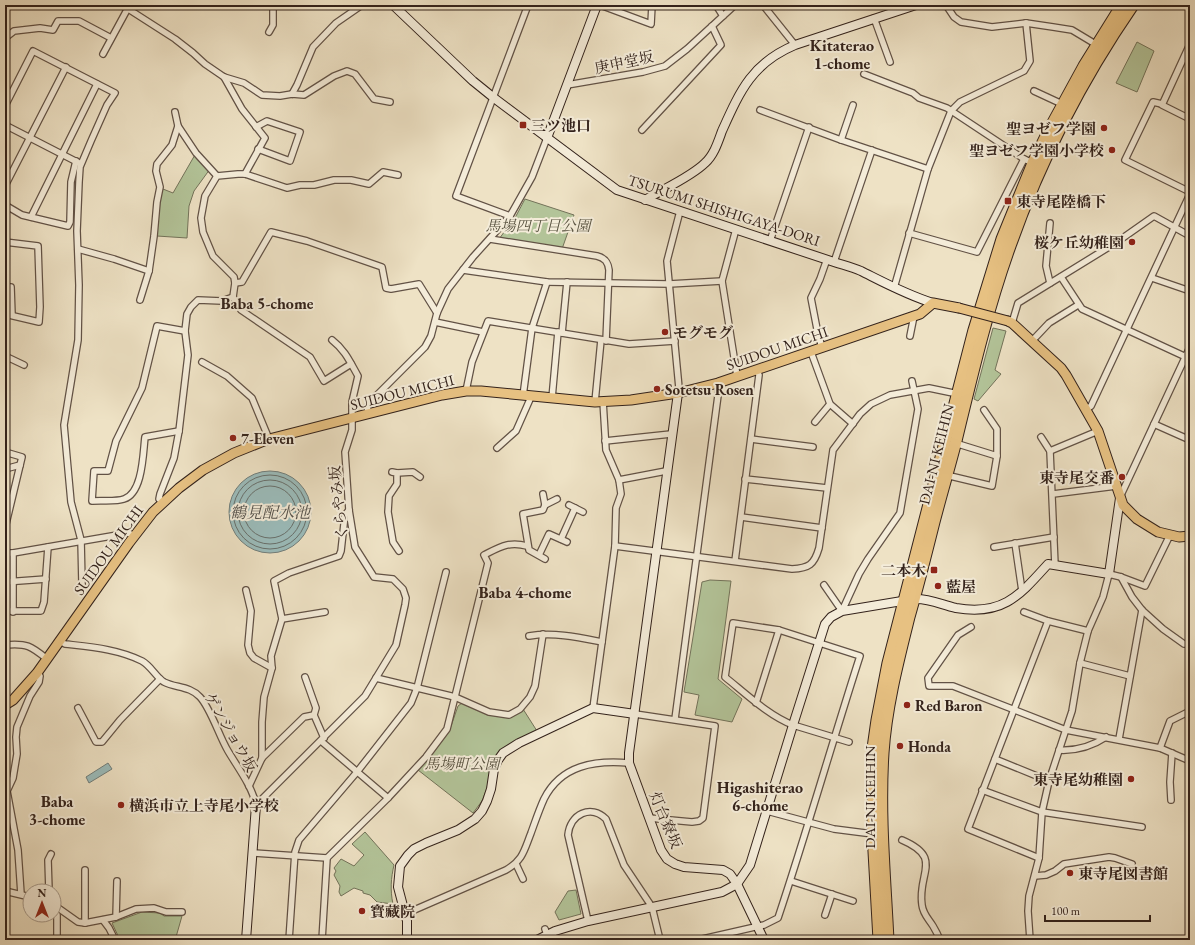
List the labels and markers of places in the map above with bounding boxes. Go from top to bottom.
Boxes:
place label: 三ツ池口 [531,116,591,135]
place label: 聖ヨゼフ学園 [1006,119,1096,138]
marker: 三ツ池口 [518,120,528,130]
marker: 聖ヨゼフ学園 [1099,123,1109,133]
place label: 聖ヨゼフ学園小学校 [969,141,1104,160]
marker: 聖ヨゼフ学園小学校 [1107,145,1117,155]
place label: 東寺尾陸橋下 [1016,192,1106,211]
marker: 東寺尾陸橋下 [1003,196,1013,206]
place label: 桜ケ丘幼稚園 [1034,233,1124,252]
marker: 桜ケ丘幼稚園 [1127,237,1137,247]
place label: モグモグ [673,323,733,342]
marker: モグモグ [660,327,670,337]
place label: Sotetsu Rosen [665,380,754,399]
marker: Sotetsu Rosen [652,384,662,394]
place label: 7-Eleven [241,429,295,448]
marker: 7-Eleven [228,433,238,443]
place label: 東寺尾交番 [1039,468,1115,487]
marker: 東寺尾交番 [1117,472,1127,482]
place label: 二本木 [881,561,926,580]
marker: 二本木 [929,565,939,575]
place label: 藍屋 [946,577,976,596]
marker: 藍屋 [933,581,943,591]
place label: Red Baron [915,696,983,715]
marker: Red Baron [902,700,912,710]
place label: Honda [908,737,951,756]
marker: Honda [895,741,905,751]
place label: 東寺尾幼稚園 [1033,770,1123,789]
marker: 東寺尾幼稚園 [1126,774,1136,784]
place label: 横浜市立上寺尾小学校 [129,796,279,815]
marker: 横浜市立上寺尾小学校 [116,800,126,810]
place label: 東寺尾図書館 [1078,864,1168,883]
marker: 東寺尾図書館 [1065,868,1075,878]
place label: 寳藏院 [370,902,415,921]
marker: 寳藏院 [357,906,367,916]

